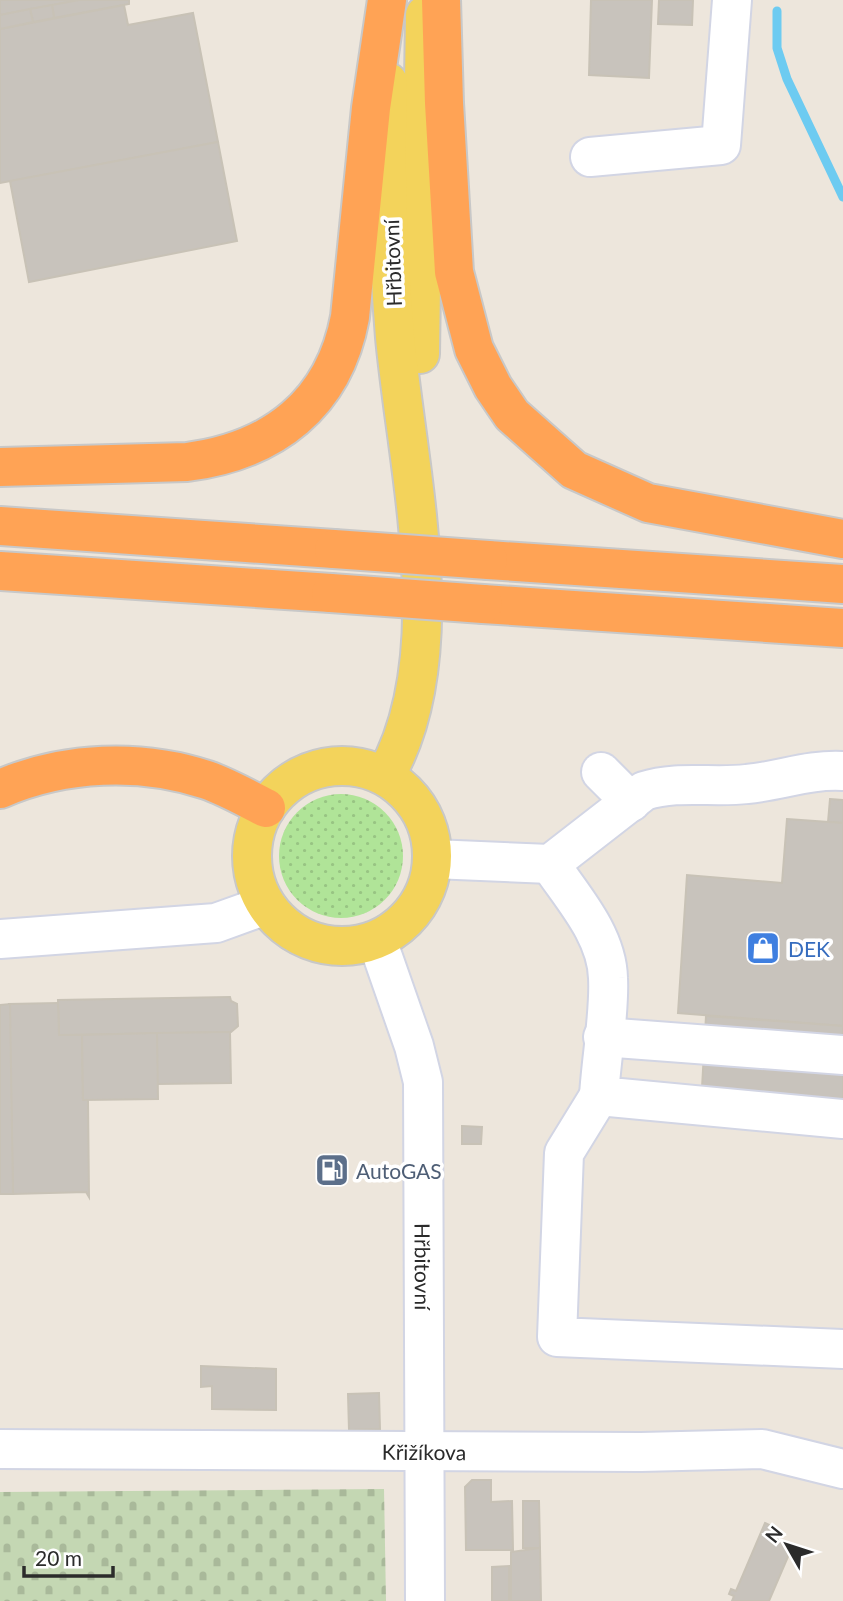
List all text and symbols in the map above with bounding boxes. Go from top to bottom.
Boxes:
street label: Hřbitovní [378,218,406,307]
shop icon: DEK [744,929,782,967]
place label: DEK [788,936,830,961]
fuel station icon: AutoGAS [313,1151,351,1189]
place label: AutoGAS [356,1158,442,1183]
street label: Hřbitovní [411,1223,436,1311]
street label: Křižíkova [382,1438,466,1464]
north arrow [752,1510,822,1580]
text: N [760,1521,787,1547]
scale bar [24,1534,114,1578]
text: 20 m [35,1545,82,1570]

